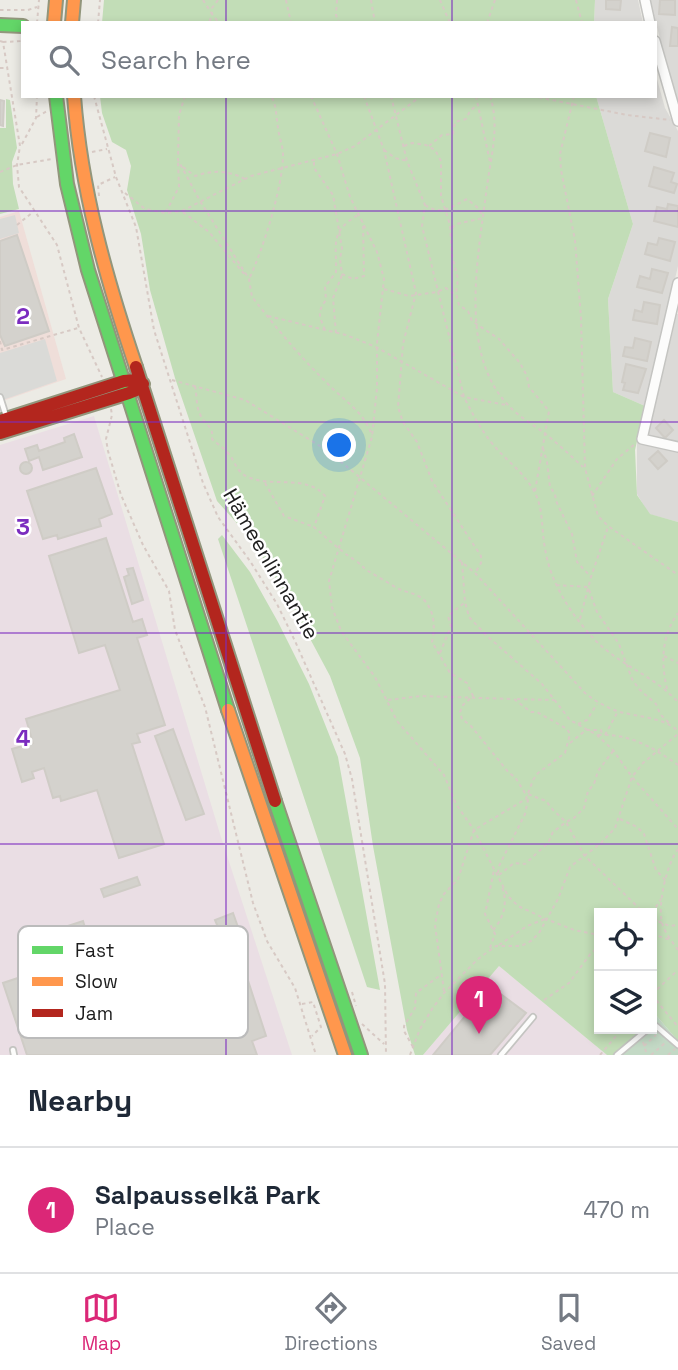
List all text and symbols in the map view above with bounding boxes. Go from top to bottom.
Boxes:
search box [21,21,657,98]
icon: search [45,41,83,79]
text: Search here [101,43,251,77]
text: 2 [16,301,30,331]
your location [322,428,356,462]
street label: Hämeenlinnantie [217,484,326,644]
text: 3 [16,512,30,542]
text: 4 [16,723,31,753]
map controls [594,908,657,1034]
button: locate [594,908,657,971]
legend [18,926,248,1038]
text: Fast [75,938,115,963]
text: Slow [75,969,118,994]
button: layers [594,971,657,1034]
pin: 1 [456,976,502,1034]
text: Jam [75,1001,113,1026]
text: Nearby [28,1081,132,1120]
text: Salpausselkä Park [95,1178,321,1212]
text: 1 [46,1195,56,1225]
text: 470 m [583,1195,650,1225]
text: Place [95,1212,155,1242]
tab: Map [82,1289,121,1356]
tab: Directions [285,1289,378,1356]
tab: Saved [541,1289,596,1356]

